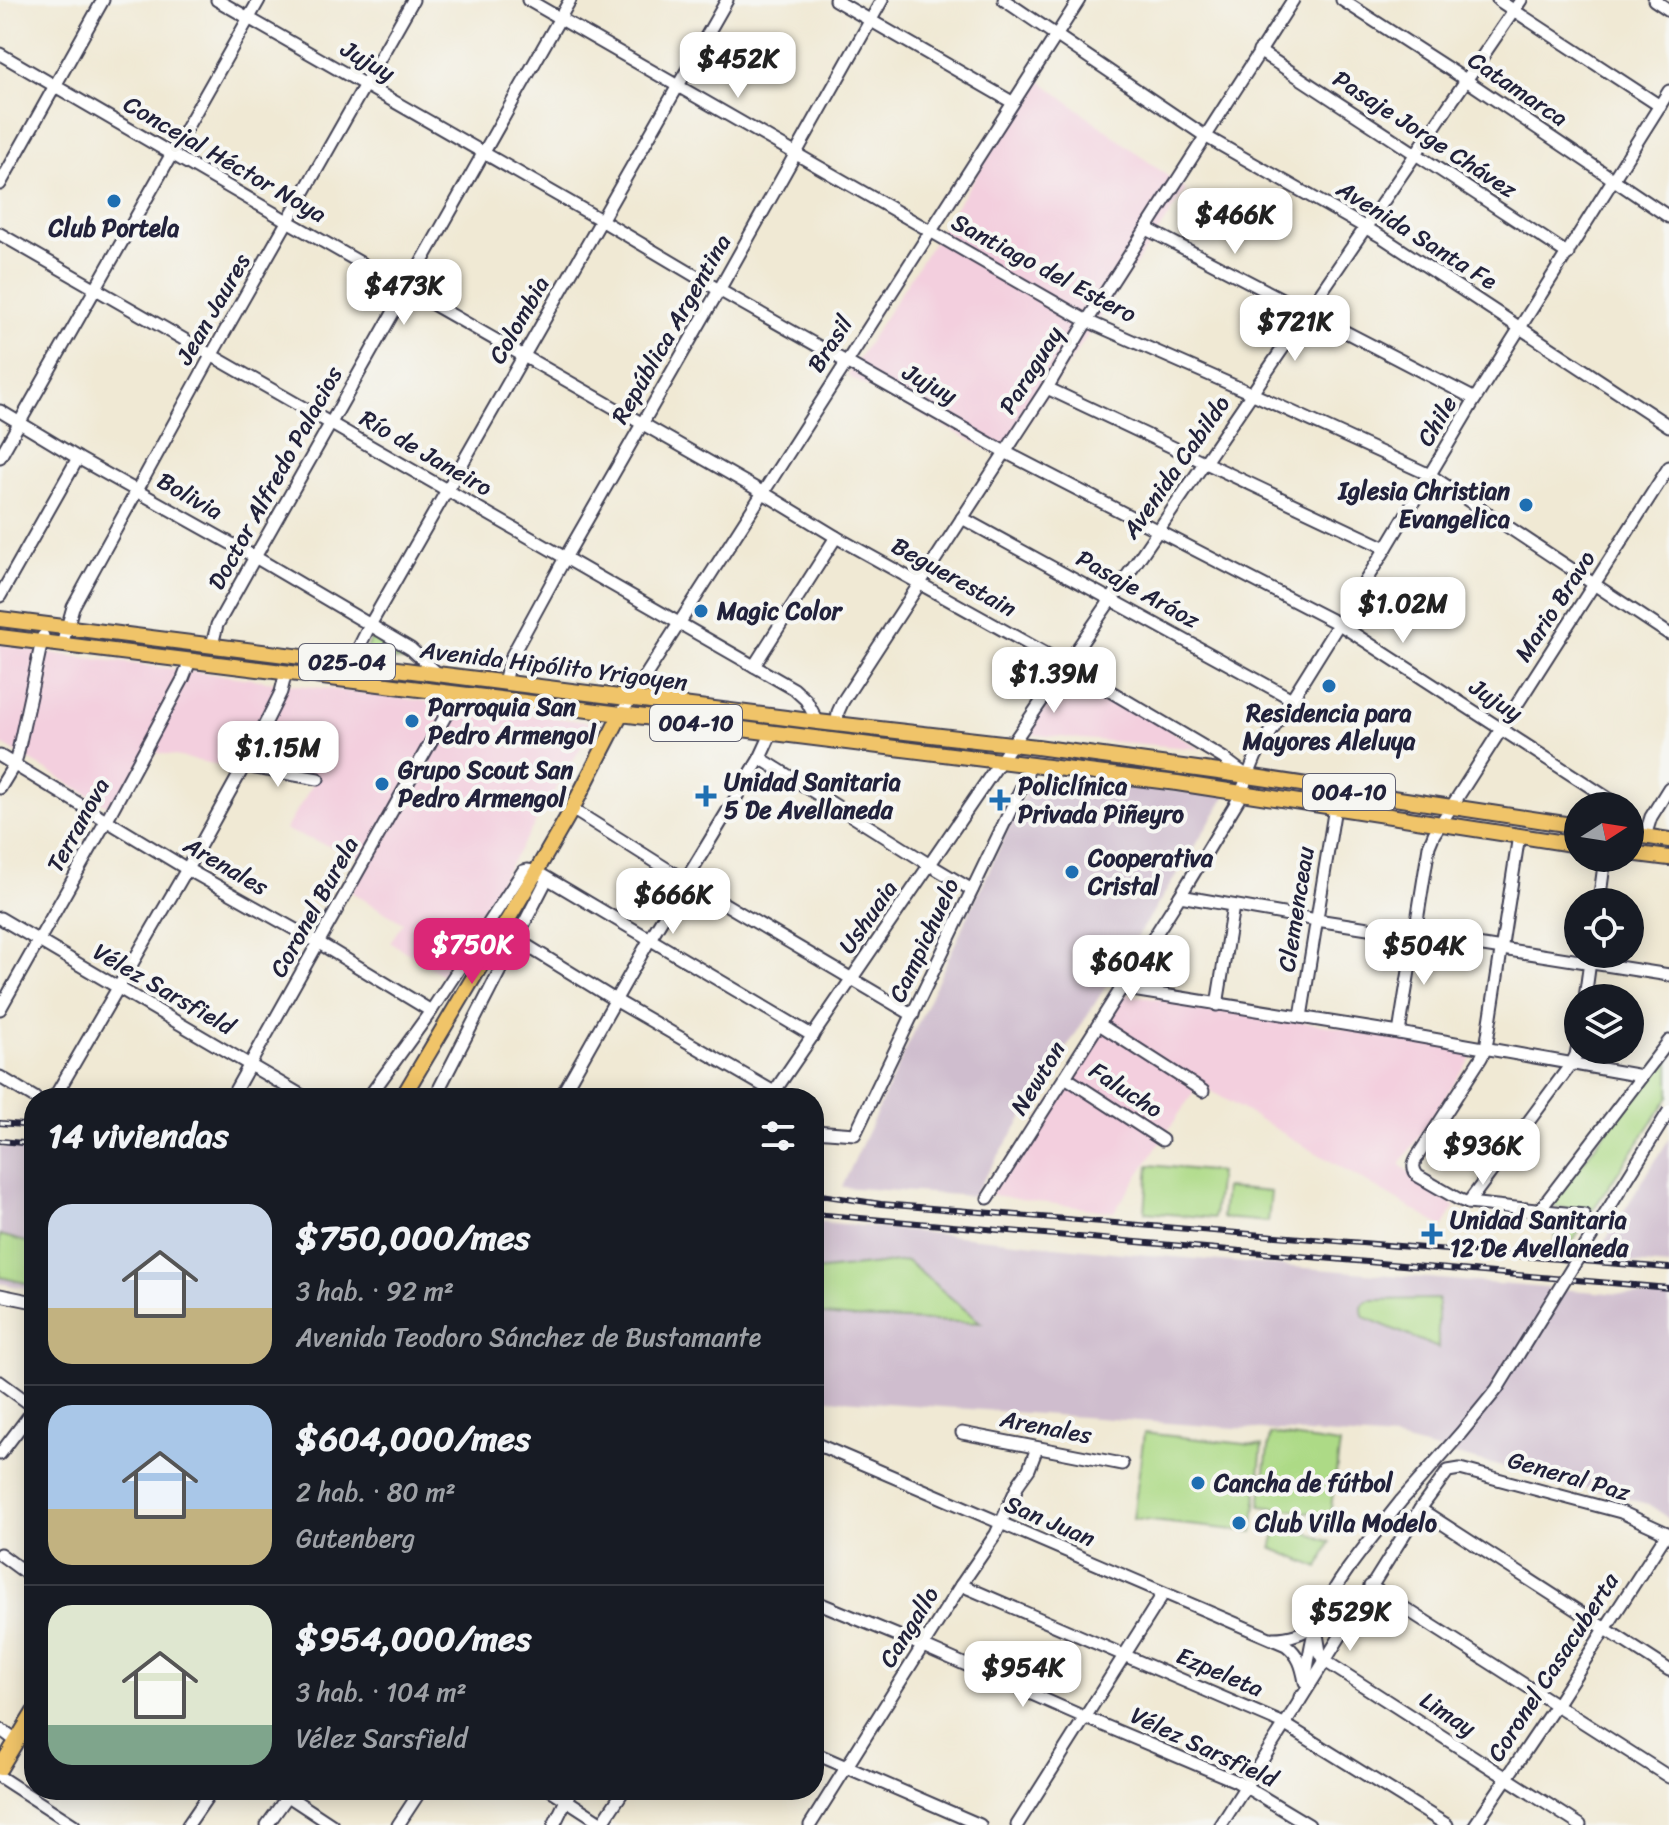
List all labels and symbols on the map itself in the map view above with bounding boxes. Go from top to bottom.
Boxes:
street label: Jujuy [332,28,404,94]
pin: $452K [682,32,794,100]
street label: Catamarca [1459,40,1577,138]
street label: Pasaje Jorge Chávez [1324,58,1526,210]
street label: Concejal Héctor Noya [115,84,335,234]
street label: Avenida Santa Fe [1327,168,1506,302]
pin: $466K [1179,188,1291,256]
marker: Club Portela [105,192,123,210]
street label: Santiago del Estero [944,201,1144,335]
place label: Club Portela [48,207,179,249]
street label: República Argentina [599,226,743,432]
street label: Jean Jaures [164,245,262,374]
pin: $473K [348,259,460,327]
street label: Colombia [477,268,561,372]
pin: $721K [1239,295,1351,363]
street label: Brasil [796,306,865,381]
street label: Paraguay [987,317,1075,423]
street label: Jujuy [894,351,966,417]
street label: Doctor Alfredo Palacios [196,357,355,598]
street label: Avenida Cabildo [1110,386,1241,549]
street label: Chile [1405,387,1469,455]
street label: Río de Janeiro [352,398,501,508]
street label: Bolivia [149,460,231,532]
place label: Iglesia Christian Evangelica [1336,470,1510,540]
marker: Iglesia Christian Evangelica [1517,496,1535,514]
street label: Beguerestain [883,525,1025,629]
street label: Pasaje Aráoz [1068,538,1208,641]
street label: Mario Bravo [1503,541,1607,671]
pin: $1.02M [1338,577,1468,645]
place label: Magic Color [716,590,843,632]
marker: Magic Color [692,602,710,620]
street label: Avenida Hipólito Yrigoyen [417,629,690,703]
road number: 025-04 [299,644,395,680]
pin: $1.39M [989,647,1119,715]
street label: Jujuy [1460,666,1532,733]
marker: Residencia para Mayores Aleluya [1320,677,1338,695]
place label: Parroquia San Pedro Armengol [428,686,597,756]
place label: Residencia para Mayores Aleluya [1242,692,1416,762]
road number: 004-10 [650,705,742,741]
marker: Parroquia San Pedro Armengol [403,712,421,730]
pin: $1.15M [213,721,343,789]
place label: Grupo Scout San Pedro Armengol [398,749,573,819]
place label: Unidad Sanitaria 5 De Avellaneda [724,761,901,831]
place label: Policlínica Privada Piñeyro [1018,765,1184,835]
street label: Terranova [35,770,121,880]
road number: 004-10 [1303,774,1395,810]
marker: Grupo Scout San Pedro Armengol [373,775,391,793]
marker: Unidad Sanitaria 5 De Avellaneda [695,785,717,807]
marker: Policlínica Privada Piñeyro [989,789,1011,811]
north arrow [1564,792,1644,872]
street label: Arenales [175,824,277,908]
street label: Coronel Burela [258,829,370,985]
place label: Cooperativa Cristal [1087,837,1214,907]
street label: Clemenceau [1265,843,1327,975]
marker: Cooperativa Cristal [1063,863,1081,881]
pin: $666K [617,868,729,936]
street label: Ushuaia [827,871,909,963]
street label: Campichuelo [877,871,971,1009]
pin: $750K [416,918,528,986]
pin: $504K [1368,919,1480,987]
street label: Vélez Sarsfield [85,931,244,1047]
pin: $604K [1075,935,1187,1003]
street label: Newton [999,1032,1077,1124]
street label: Falucho [1080,1050,1172,1130]
pin: $936K [1427,1119,1539,1187]
place label: Unidad Sanitaria 12 De Avellaneda [1450,1199,1629,1269]
marker: Unidad Sanitaria 12 De Avellaneda [1421,1223,1443,1245]
street label: Arenales [996,1397,1096,1457]
street label: General Paz [1503,1439,1636,1514]
place label: Cancha de fútbol [1213,1462,1394,1504]
marker: Cancha de fútbol [1189,1474,1207,1492]
street label: San Juan [998,1483,1102,1559]
place label: Club Villa Modelo [1254,1502,1437,1544]
marker: Club Villa Modelo [1230,1514,1248,1532]
street label: Coronel Casacuberta [1476,1563,1631,1770]
street label: Cangallo [867,1578,951,1676]
pin: $529K [1294,1585,1406,1653]
street label: Ezpeleta [1170,1635,1270,1709]
pin: $954K [967,1641,1079,1709]
street label: Limay [1411,1680,1485,1748]
street label: Vélez Sarsfield [1123,1695,1286,1800]

